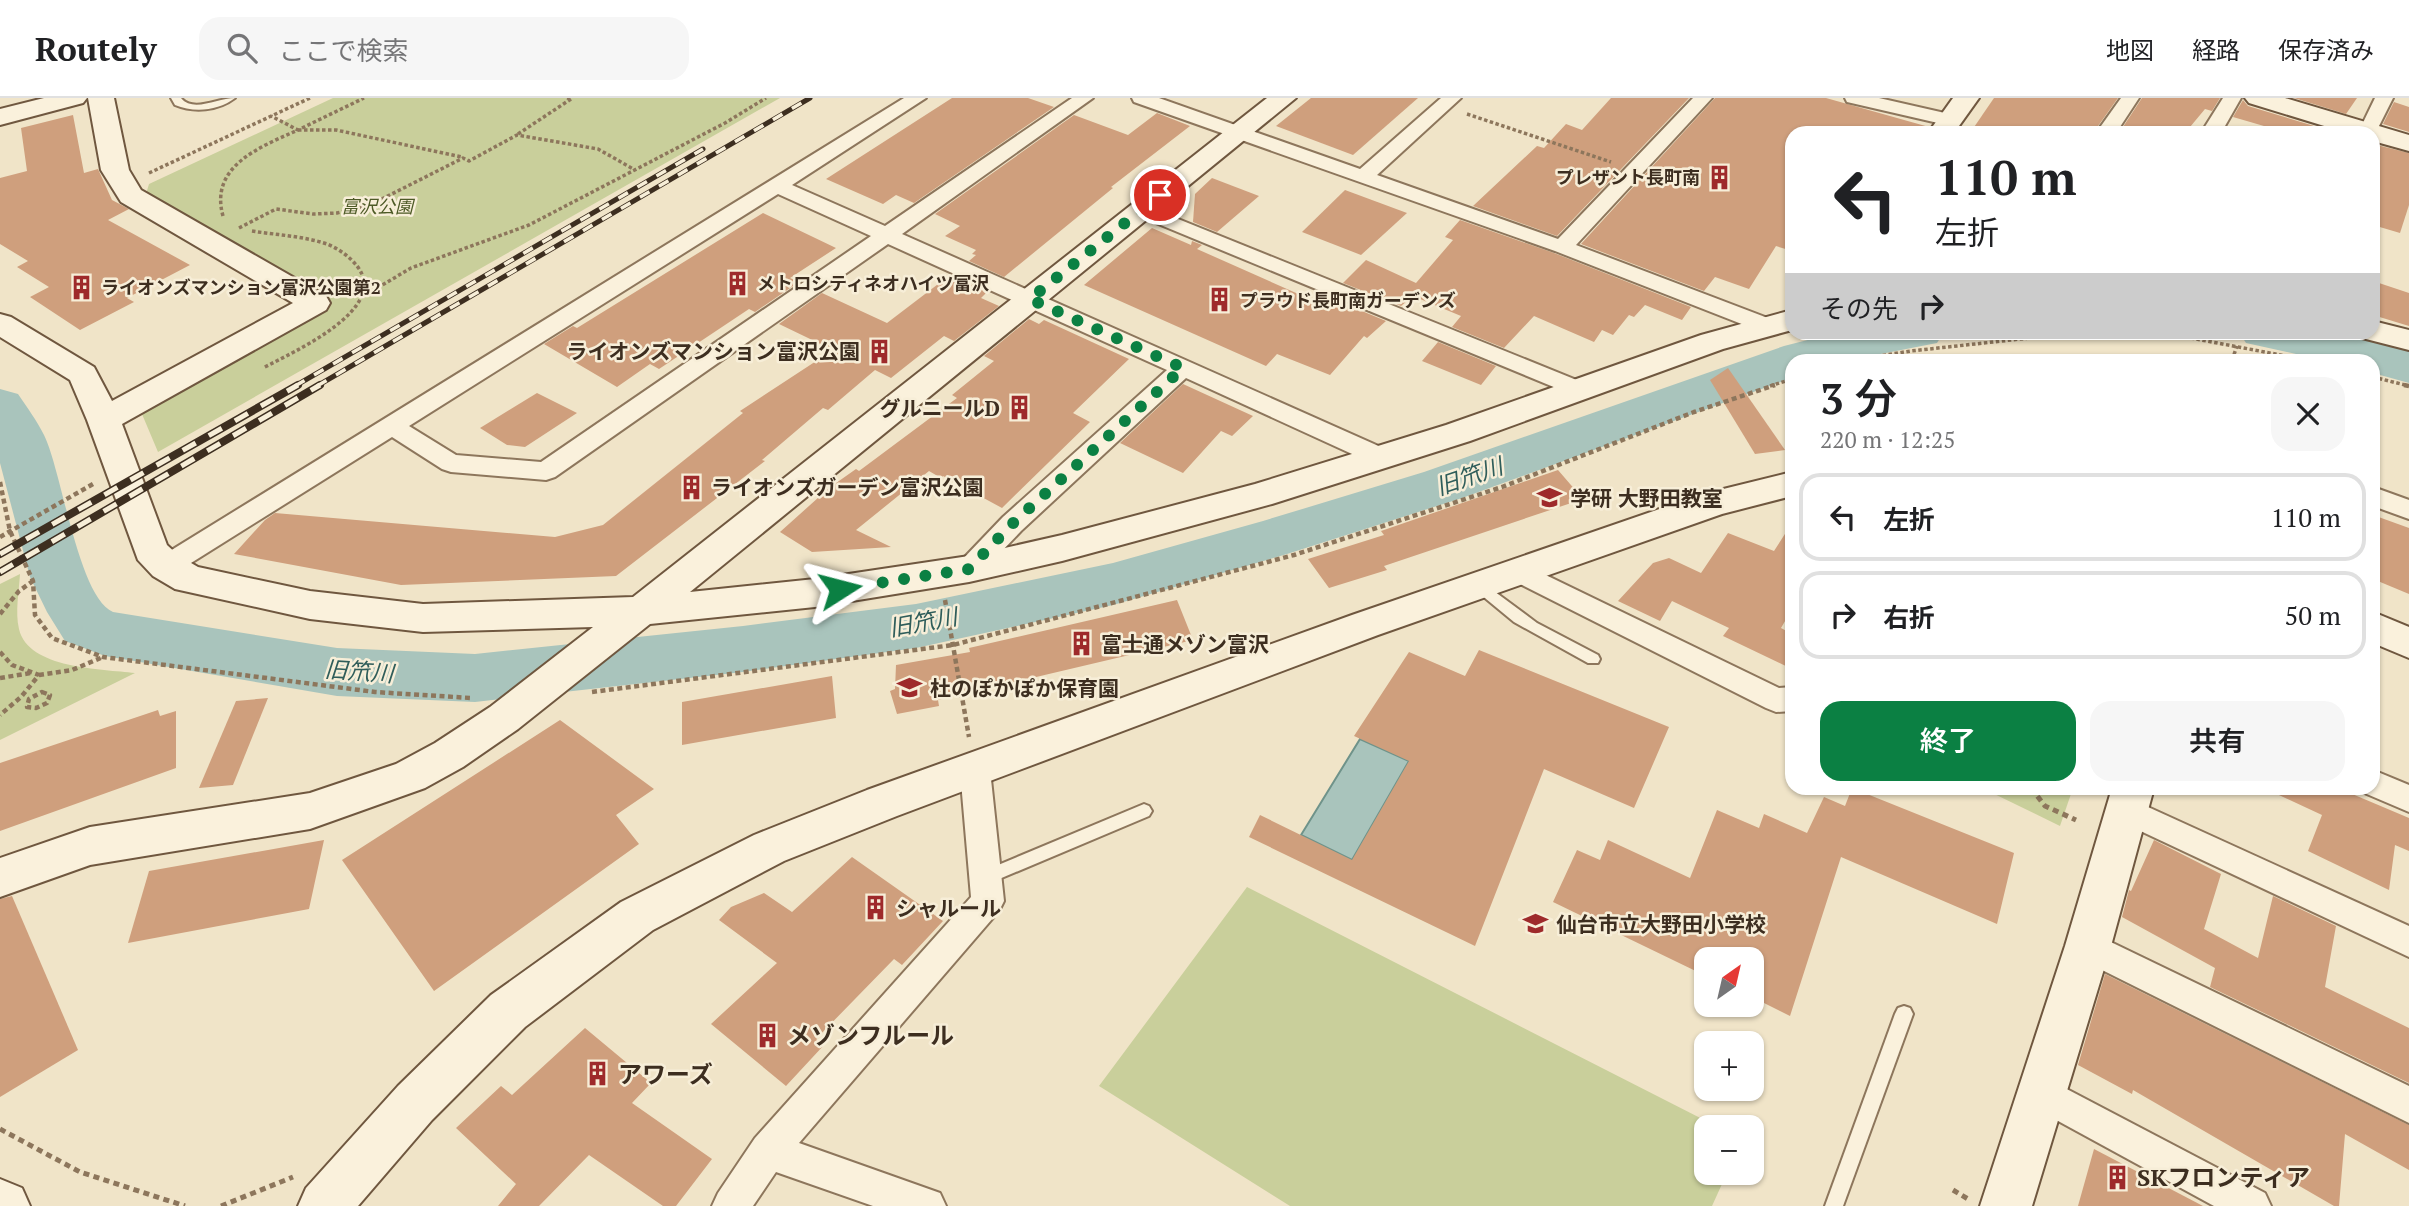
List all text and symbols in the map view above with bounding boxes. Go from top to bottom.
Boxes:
search box [199,17,689,80]
text: Routely [35,27,157,70]
icon: search [223,29,261,67]
text: ここで検索 [279,33,409,67]
text: 地図 [2106,34,2154,66]
text: 経路 [2192,34,2240,66]
text: 保存済み [2278,34,2374,66]
text: 110 m [1935,144,2077,209]
icon: left [1820,154,1911,245]
building icon: プレザント長町南 [1706,163,1734,191]
pin [1130,165,1190,225]
place label: プレザント長町南 [1556,165,1700,189]
icon: arrive [1141,176,1179,214]
park label: 富沢公園 [341,194,416,218]
text: 左折 [1935,211,1999,253]
building icon: メトロシティネオハイツ富沢 [723,269,751,297]
place label: メトロシティネオハイツ富沢 [757,271,990,295]
building icon: ライオンズマンション富沢公園第2 [67,273,95,301]
place label: ライオンズマンション富沢公園第2 [101,275,381,299]
building icon: プラウド長町南ガーデンズ [1206,286,1234,314]
icon: right [1912,287,1950,325]
place label: プラウド長町南ガーデンズ [1240,288,1456,312]
text: その先 [1820,291,1898,325]
place label: ライオンズマンション富沢公園 [566,337,860,365]
building icon: ライオンズマンション富沢公園 [866,337,894,365]
text: 3 分 [1820,370,1897,426]
button: close [2271,377,2345,451]
place label: グルニールD [880,394,1000,422]
building icon: グルニールD [1006,394,1034,422]
text: 220 m · 12:25 [1820,424,1955,455]
water label: 旧笊川 [1431,449,1510,502]
building icon: ライオンズガーデン富沢公園 [677,473,705,501]
place label: ライオンズガーデン富沢公園 [711,473,984,501]
school or university icon: 学研 大野田教室 [1536,484,1564,512]
place label: 学研 大野田教室 [1570,484,1723,512]
icon: left [1824,498,1862,536]
text: 110 m [2271,500,2341,534]
text: 左折 [1883,502,1935,536]
position arrow [803,552,877,626]
icon: right [1824,596,1862,634]
text: 50 m [2285,598,2341,632]
water label: 旧笊川 [886,600,963,643]
text: 右折 [1883,600,1935,634]
building icon: 富士通メゾン富沢 [1067,630,1095,658]
place label: 富士通メゾン富沢 [1101,630,1269,658]
water label: 旧笊川 [324,653,397,689]
school or university icon: 杜のぽかぽか保育園 [896,674,924,702]
place label: 杜のぽかぽか保育園 [930,674,1119,702]
button: 終了 [1820,701,2076,781]
button: 共有 [2090,701,2345,781]
building icon: シャルール [862,894,890,922]
place label: シャルール [896,894,1001,922]
school or university icon: 仙台市立大野田小学校 [1522,910,1550,938]
place label: 仙台市立大野田小学校 [1556,910,1766,938]
north arrow [1694,947,1764,1017]
map controls [1694,947,1764,1185]
place label: メゾンフルール [787,1019,954,1051]
building icon: メゾンフルール [753,1021,781,1049]
button: + [1694,1031,1764,1101]
place label: アワーズ [618,1058,713,1090]
building icon: アワーズ [584,1060,612,1088]
button: − [1694,1115,1764,1185]
place label: SKフロンティア [2137,1161,2310,1193]
building icon: SKフロンティア [2103,1163,2131,1191]

